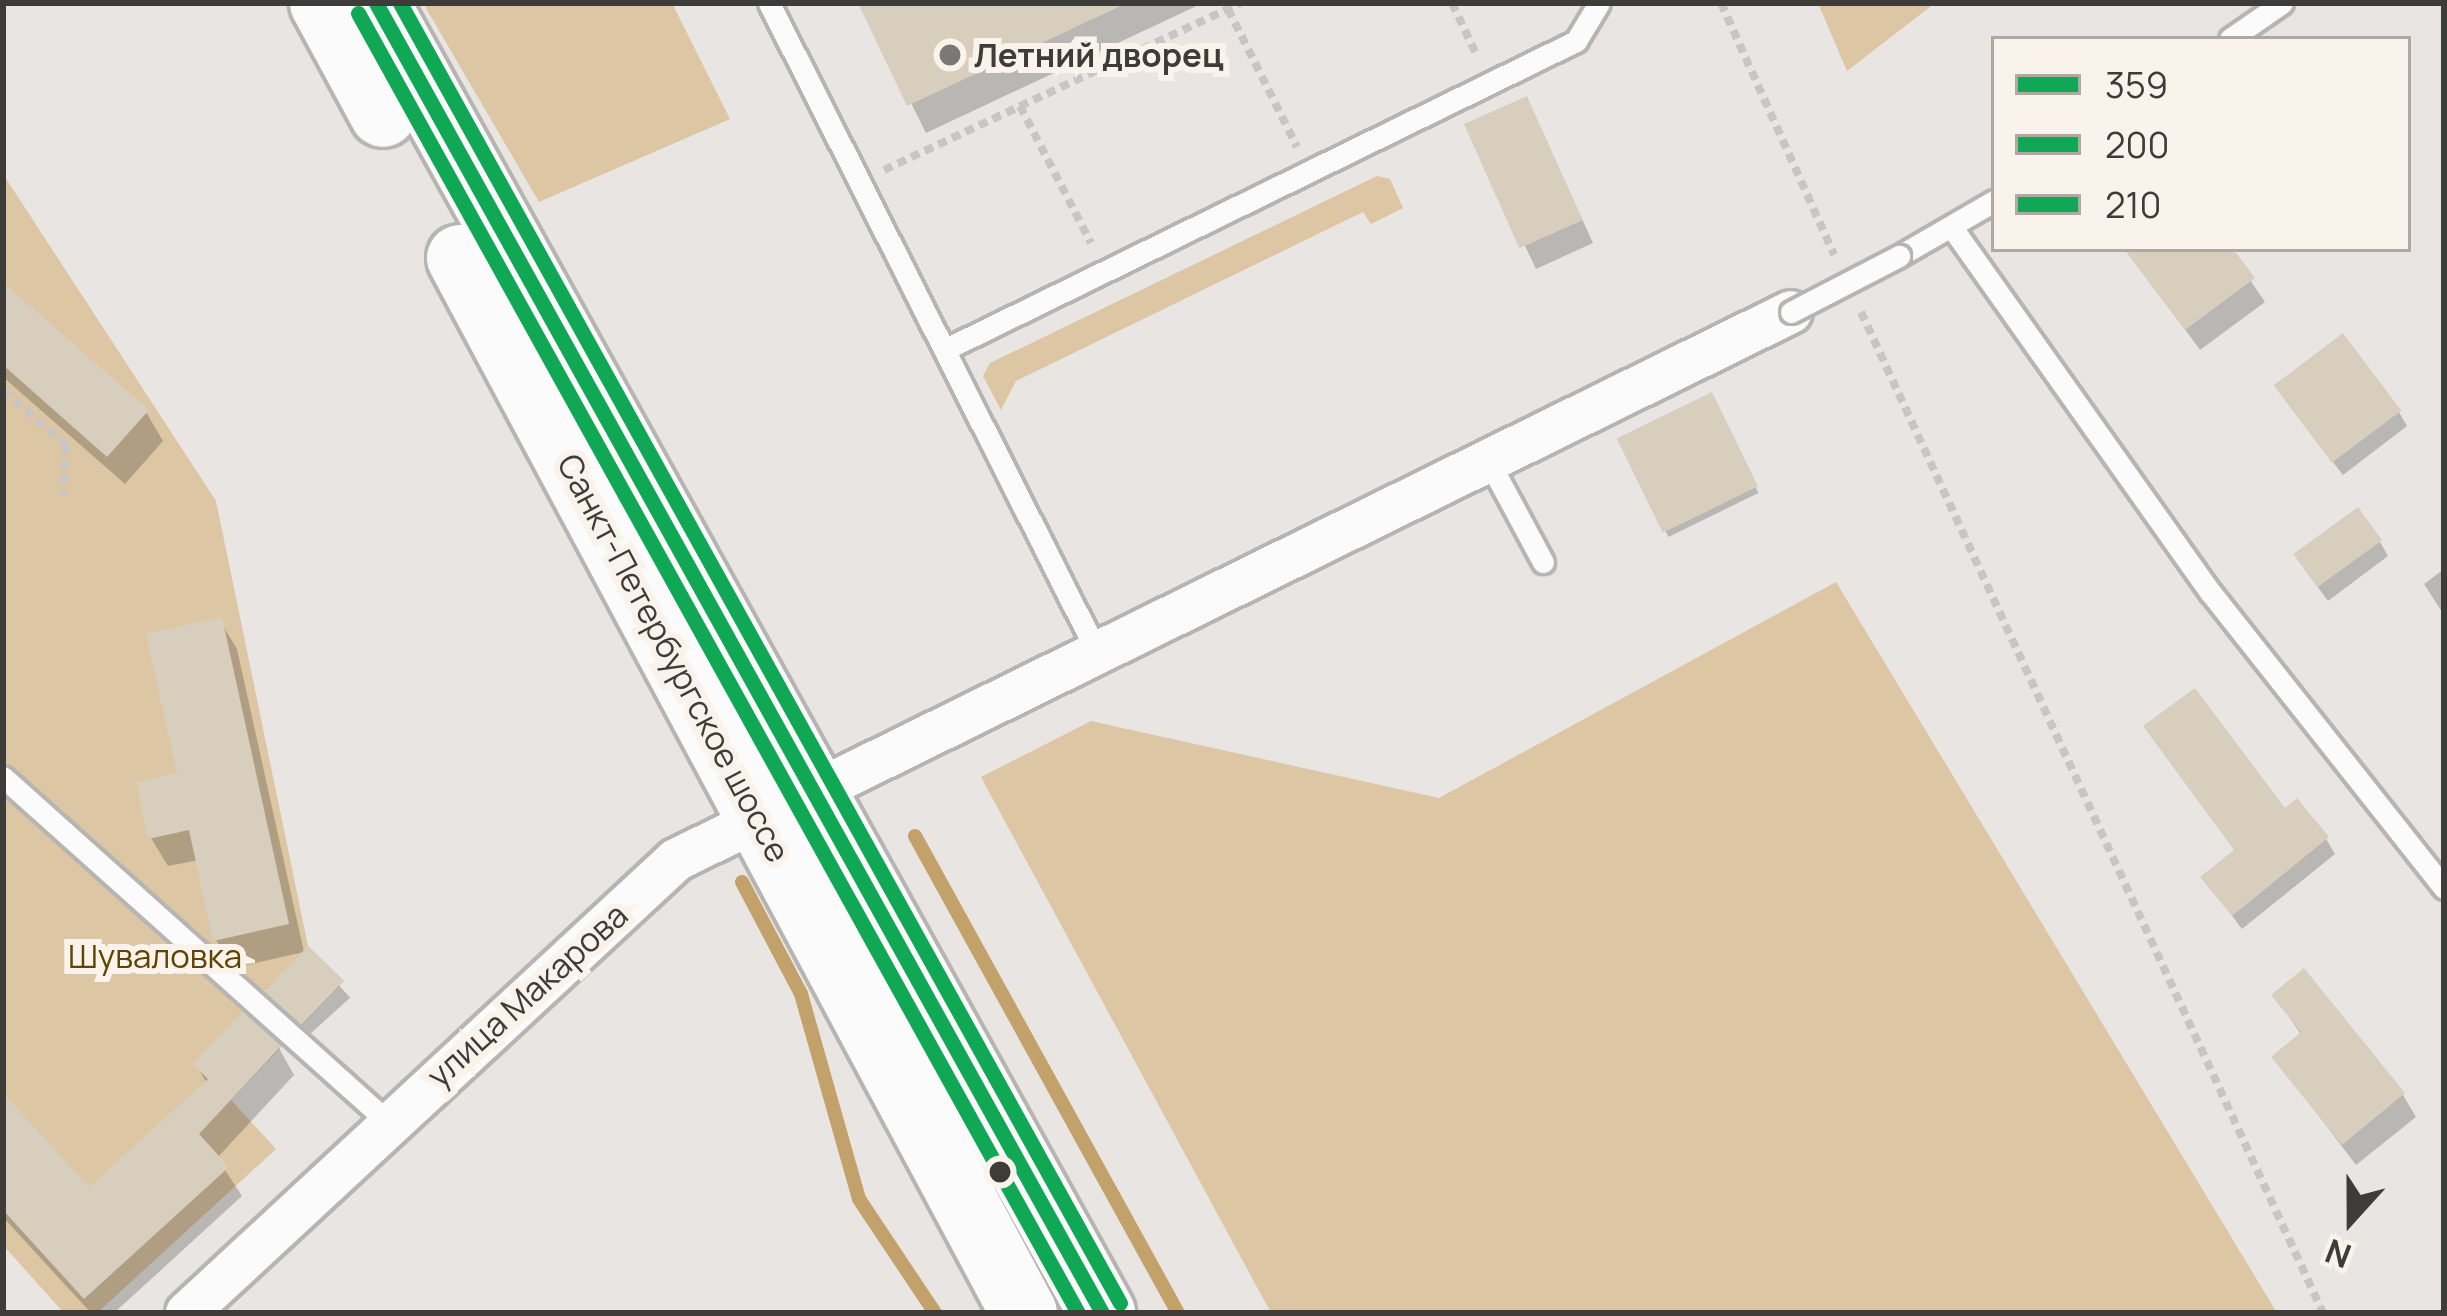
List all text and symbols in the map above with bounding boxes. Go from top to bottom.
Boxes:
place label: Летний дворец [974,35,1223,75]
legend [1991,36,2411,252]
marker: Летний дворец [937,42,963,68]
text: 359 [2105,60,2168,109]
text: 200 [2105,120,2169,169]
text: 210 [2105,180,2162,229]
street label: Санкт-Петербургское шоссе [549,447,799,869]
street label: улица Макарова [419,895,635,1095]
park label: Шуваловка [68,936,242,976]
north arrow [2291,1160,2411,1280]
unlabelled marker [989,1161,1011,1183]
text: N [2319,1229,2357,1279]

